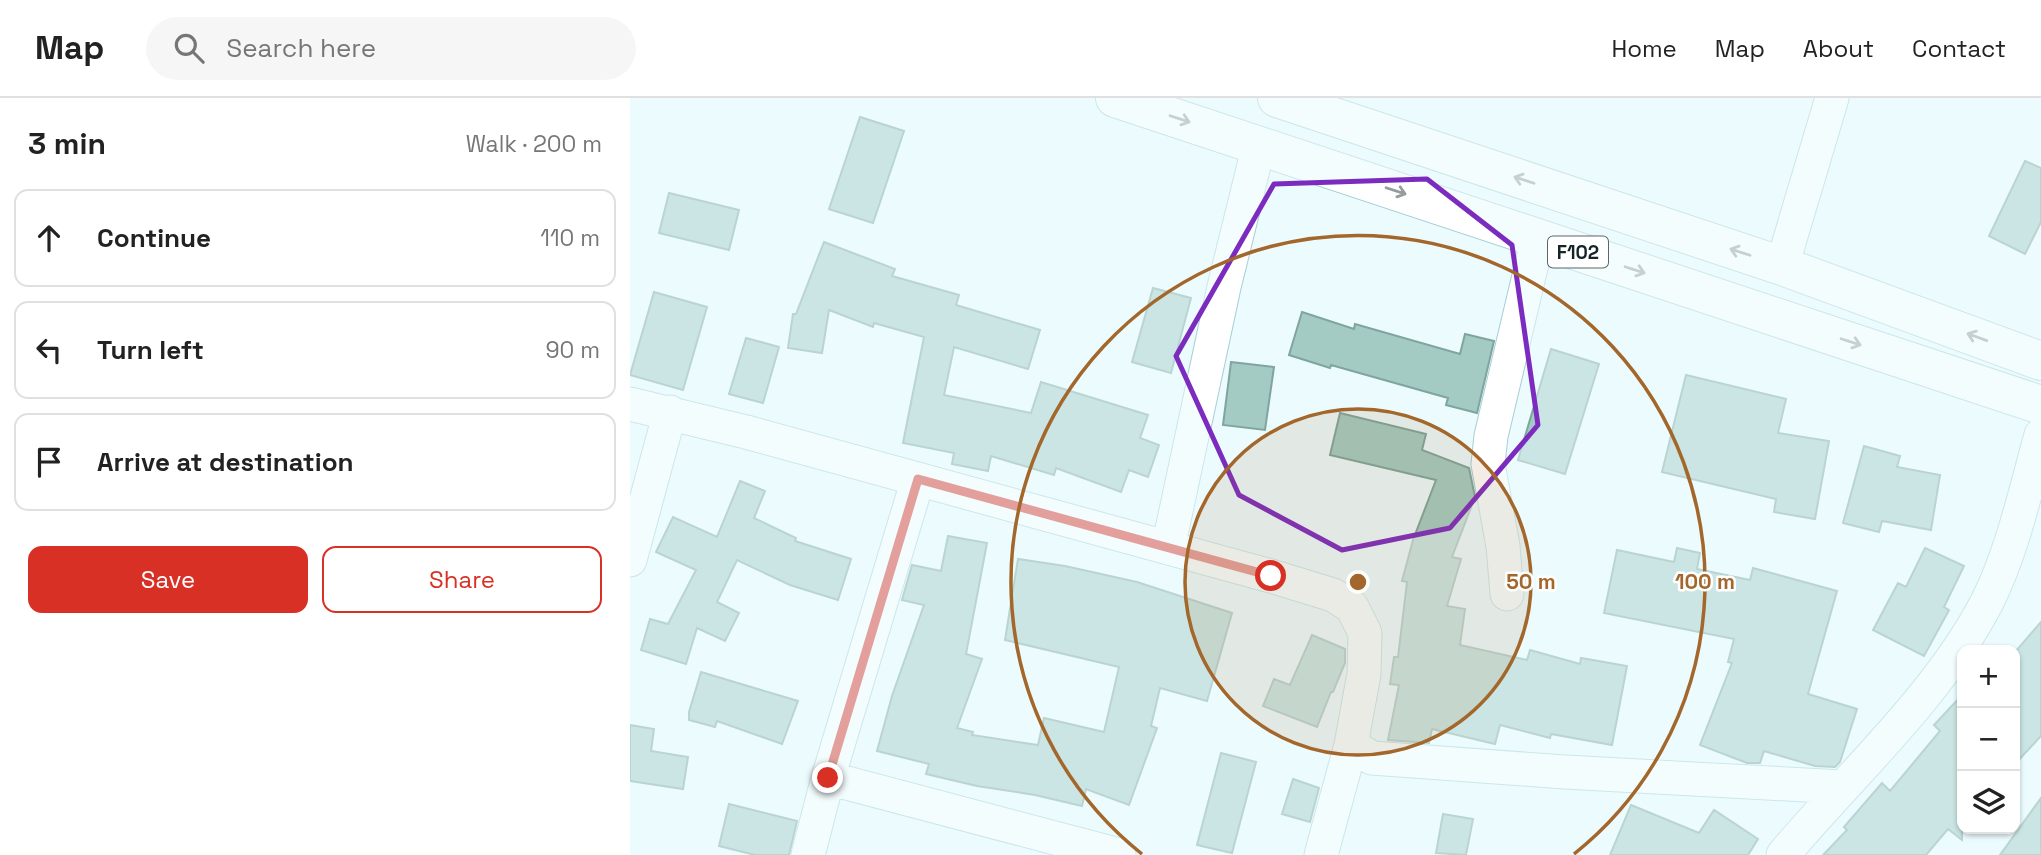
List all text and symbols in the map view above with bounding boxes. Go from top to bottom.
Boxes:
search box [146,17,636,80]
text: Map [35,27,104,69]
icon: search [170,29,208,67]
text: Search here [226,31,376,65]
text: Home [1611,33,1677,64]
text: Map [1715,33,1765,64]
text: About [1803,33,1874,64]
text: Contact [1912,33,2006,64]
one-way arrow [1169,113,1191,126]
text: 3 min [28,124,106,163]
text: Walk · 200 m [466,129,602,159]
one-way arrow [1513,173,1535,186]
one-way arrow [1385,185,1407,198]
icon: ahead [30,219,68,257]
text: Continue [97,221,211,255]
text: 110 m [540,223,600,253]
road number: F102 [1548,236,1608,268]
one-way arrow [1729,245,1751,258]
one-way arrow [1624,265,1646,278]
one-way arrow [1966,330,1988,343]
icon: left [30,331,68,369]
text: Turn left [97,333,204,367]
text: 90 m [545,335,600,365]
one-way arrow [1840,336,1862,349]
icon: arrive [30,443,68,481]
text: Arrive at destination [97,445,354,479]
button: Save [28,546,308,613]
button: Share [322,546,602,613]
route start [1255,560,1286,591]
text: 50 m [1506,568,1556,595]
text: 100 m [1675,568,1735,595]
centre of rings [1346,570,1370,594]
map controls [1957,645,2020,834]
button: + [1957,645,2020,708]
button: − [1957,708,2020,771]
route end [812,762,843,793]
button: layers [1957,771,2020,834]

